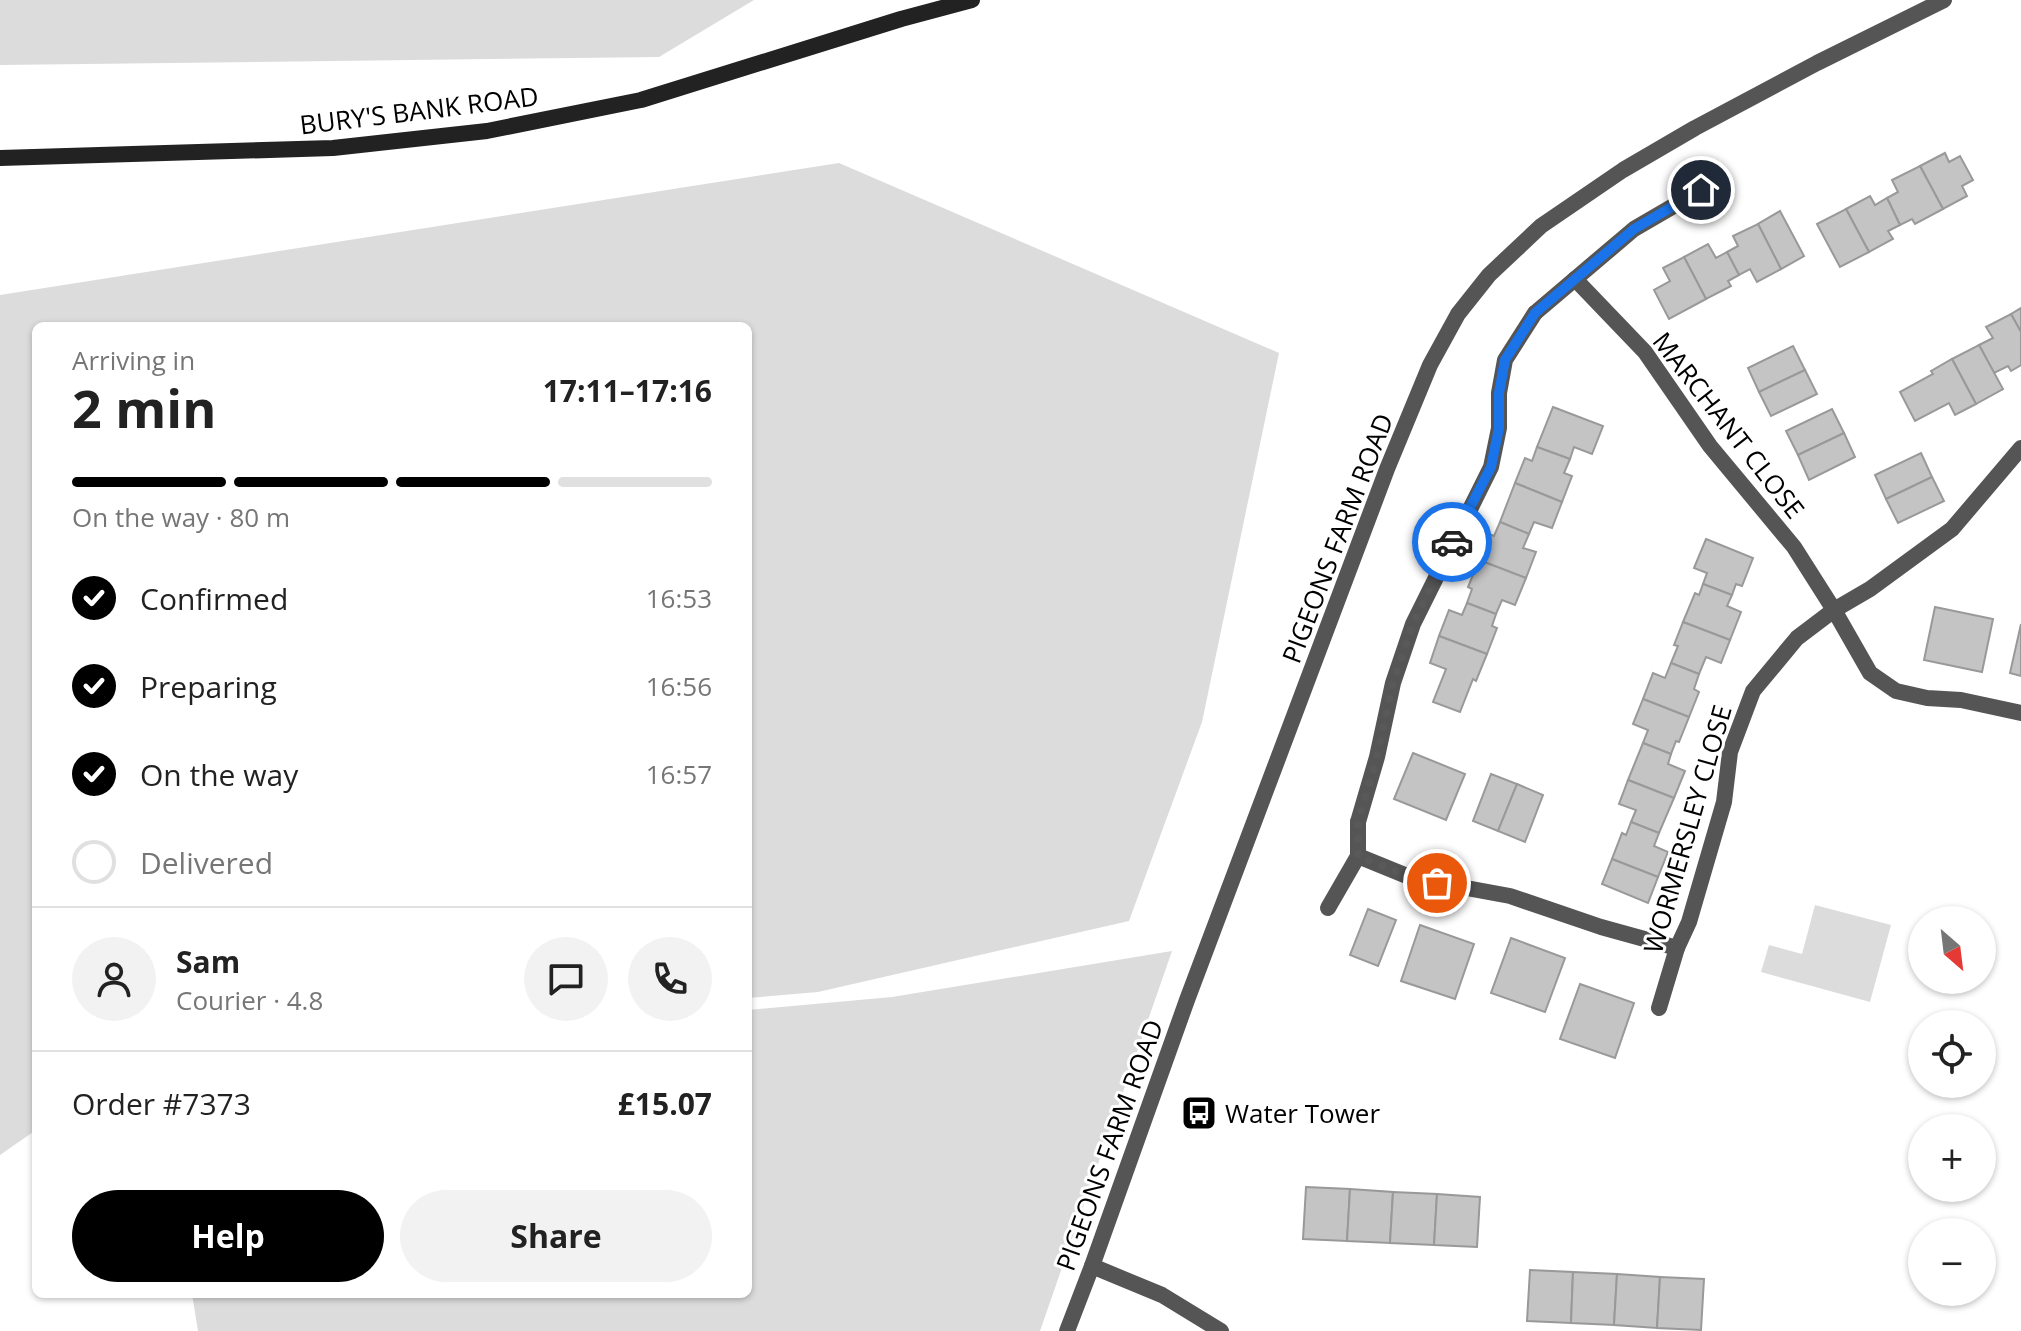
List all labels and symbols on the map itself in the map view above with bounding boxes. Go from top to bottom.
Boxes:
street label: BURY'S BANK ROAD [298,78,540,142]
pin [1667,156,1735,224]
street label: MARCHANT CLOSE [1645,324,1813,526]
street label: PIGEONS FARM ROAD [1273,408,1401,668]
courier [1412,502,1492,582]
street label: WORMERSLEY CLOSE [1634,701,1740,957]
pin [1403,849,1471,917]
north arrow [1908,906,1996,994]
street label: PIGEONS FARM ROAD [1047,1014,1171,1276]
bus stop icon: Water Tower [1180,1094,1218,1132]
place label: Water Tower [1225,1095,1380,1131]

